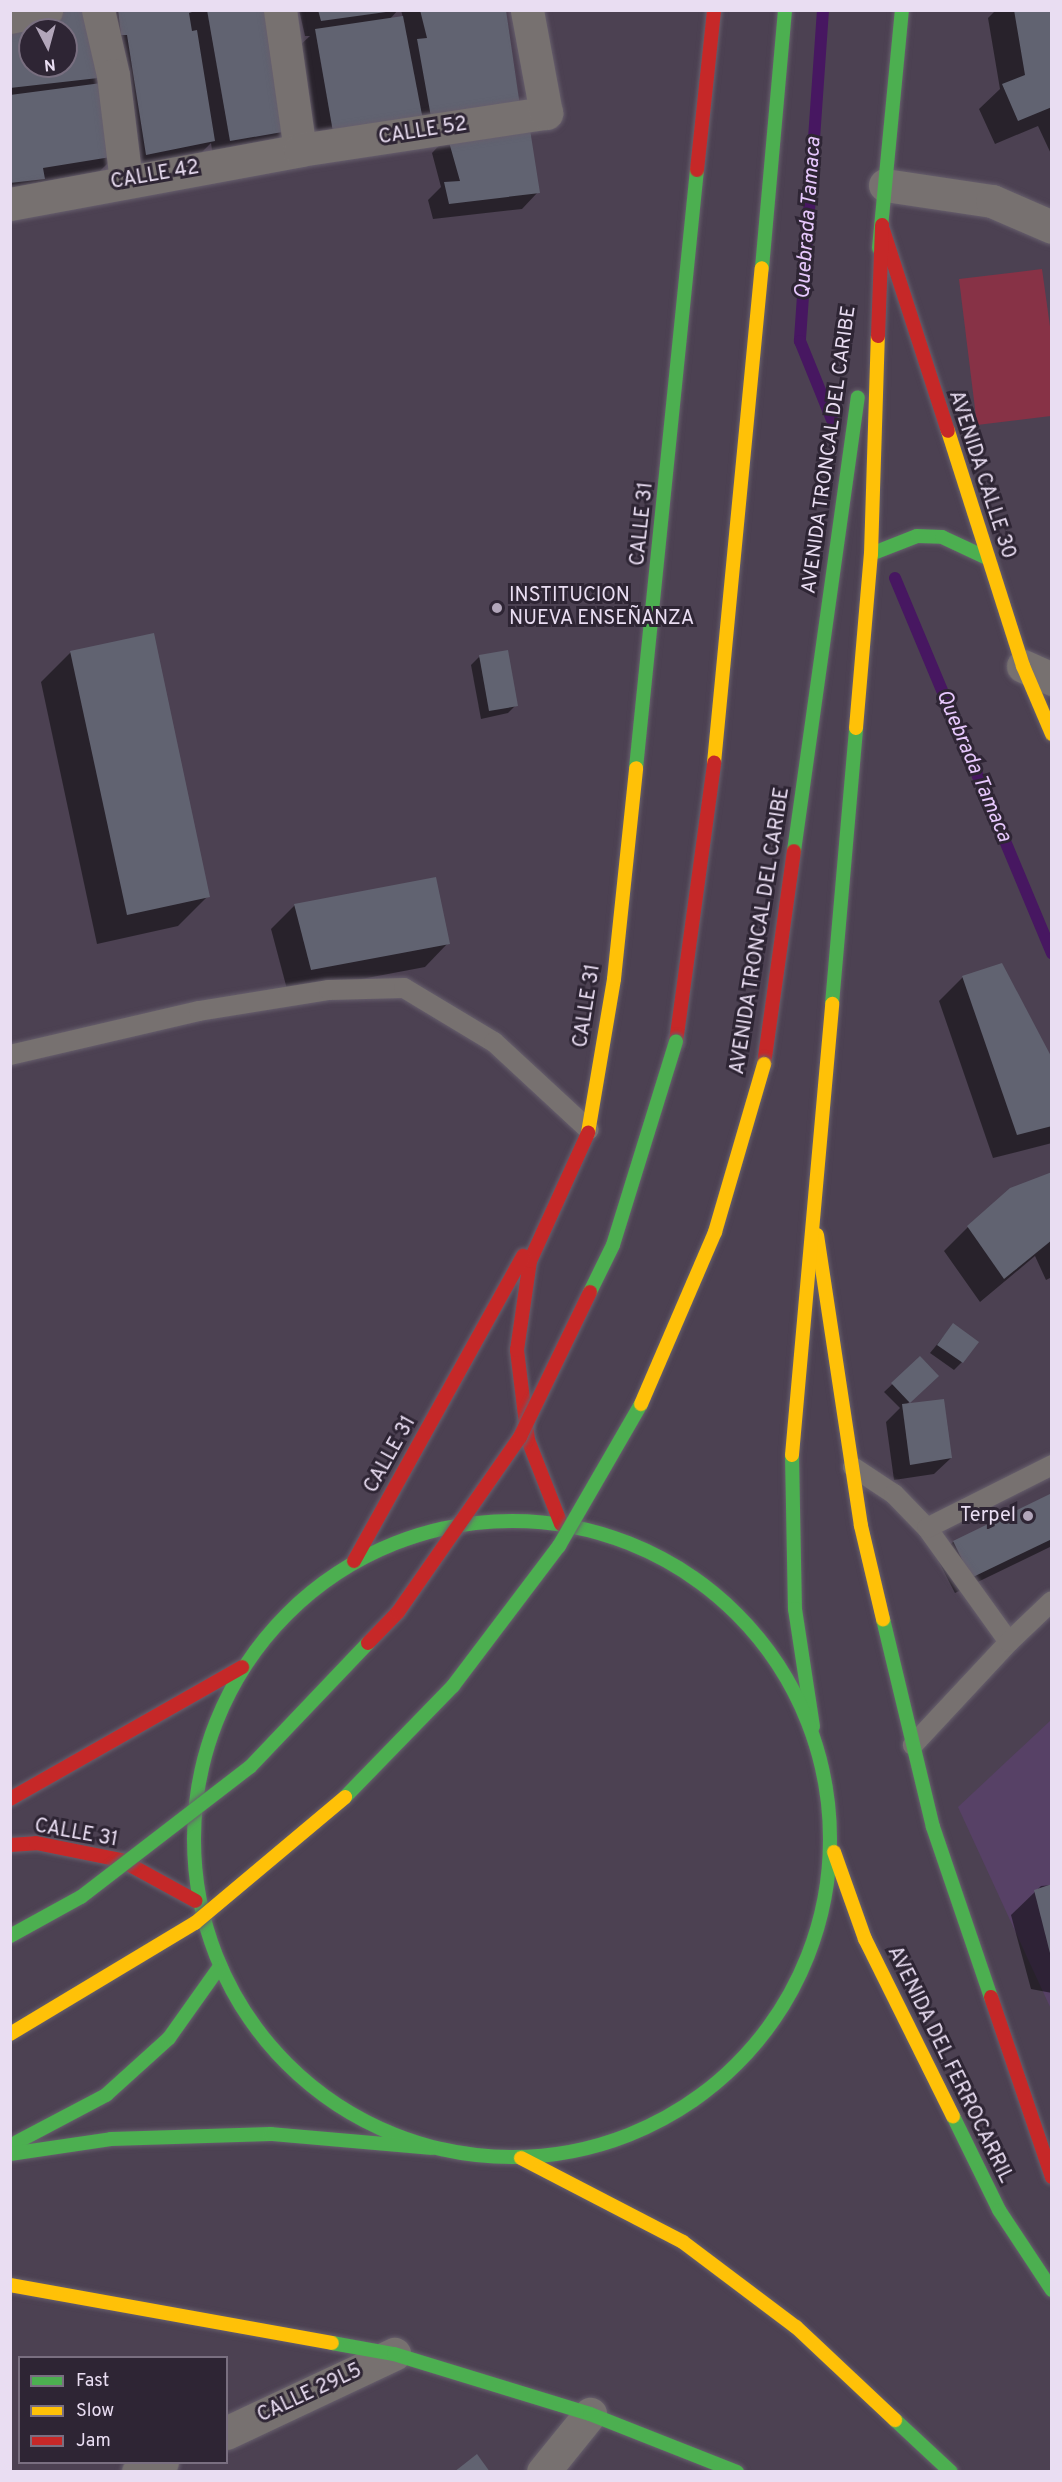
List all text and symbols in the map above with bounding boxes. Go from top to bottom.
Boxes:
north arrow [18,18,78,78]
text: N [43,53,56,74]
street label: CALLE 52 [377,113,469,151]
water label: Quebrada Tamaca [791,135,827,301]
street label: CALLE 42 [109,156,201,196]
street label: AVENIDA TRONCAL DEL CARIBE [798,303,862,597]
street label: AVENIDA CALLE 30 [942,387,1020,563]
street label: CALLE 31 [627,481,659,567]
place label: INSTITUCION NUEVA ENSEÑANZA [509,584,695,631]
marker: INSTITUCION NUEVA ENSEÑANZA [490,601,504,615]
water label: Quebrada Tamaca [929,686,1017,846]
street label: AVENIDA TRONCAL DEL CARIBE [726,784,796,1078]
street label: CALLE 31 [570,963,606,1049]
street label: CALLE 31 [360,1412,422,1498]
place label: Terpel [960,1504,1016,1528]
marker: Terpel [1021,1509,1035,1523]
street label: CALLE 31 [32,1815,120,1853]
street label: AVENIDA DEL FERROCARRIL [881,1942,1017,2188]
legend [18,2356,228,2464]
street label: CALLE 29L5 [254,2359,366,2429]
text: Fast [76,2370,109,2393]
text: Slow [76,2400,114,2423]
text: Jam [76,2430,111,2453]

